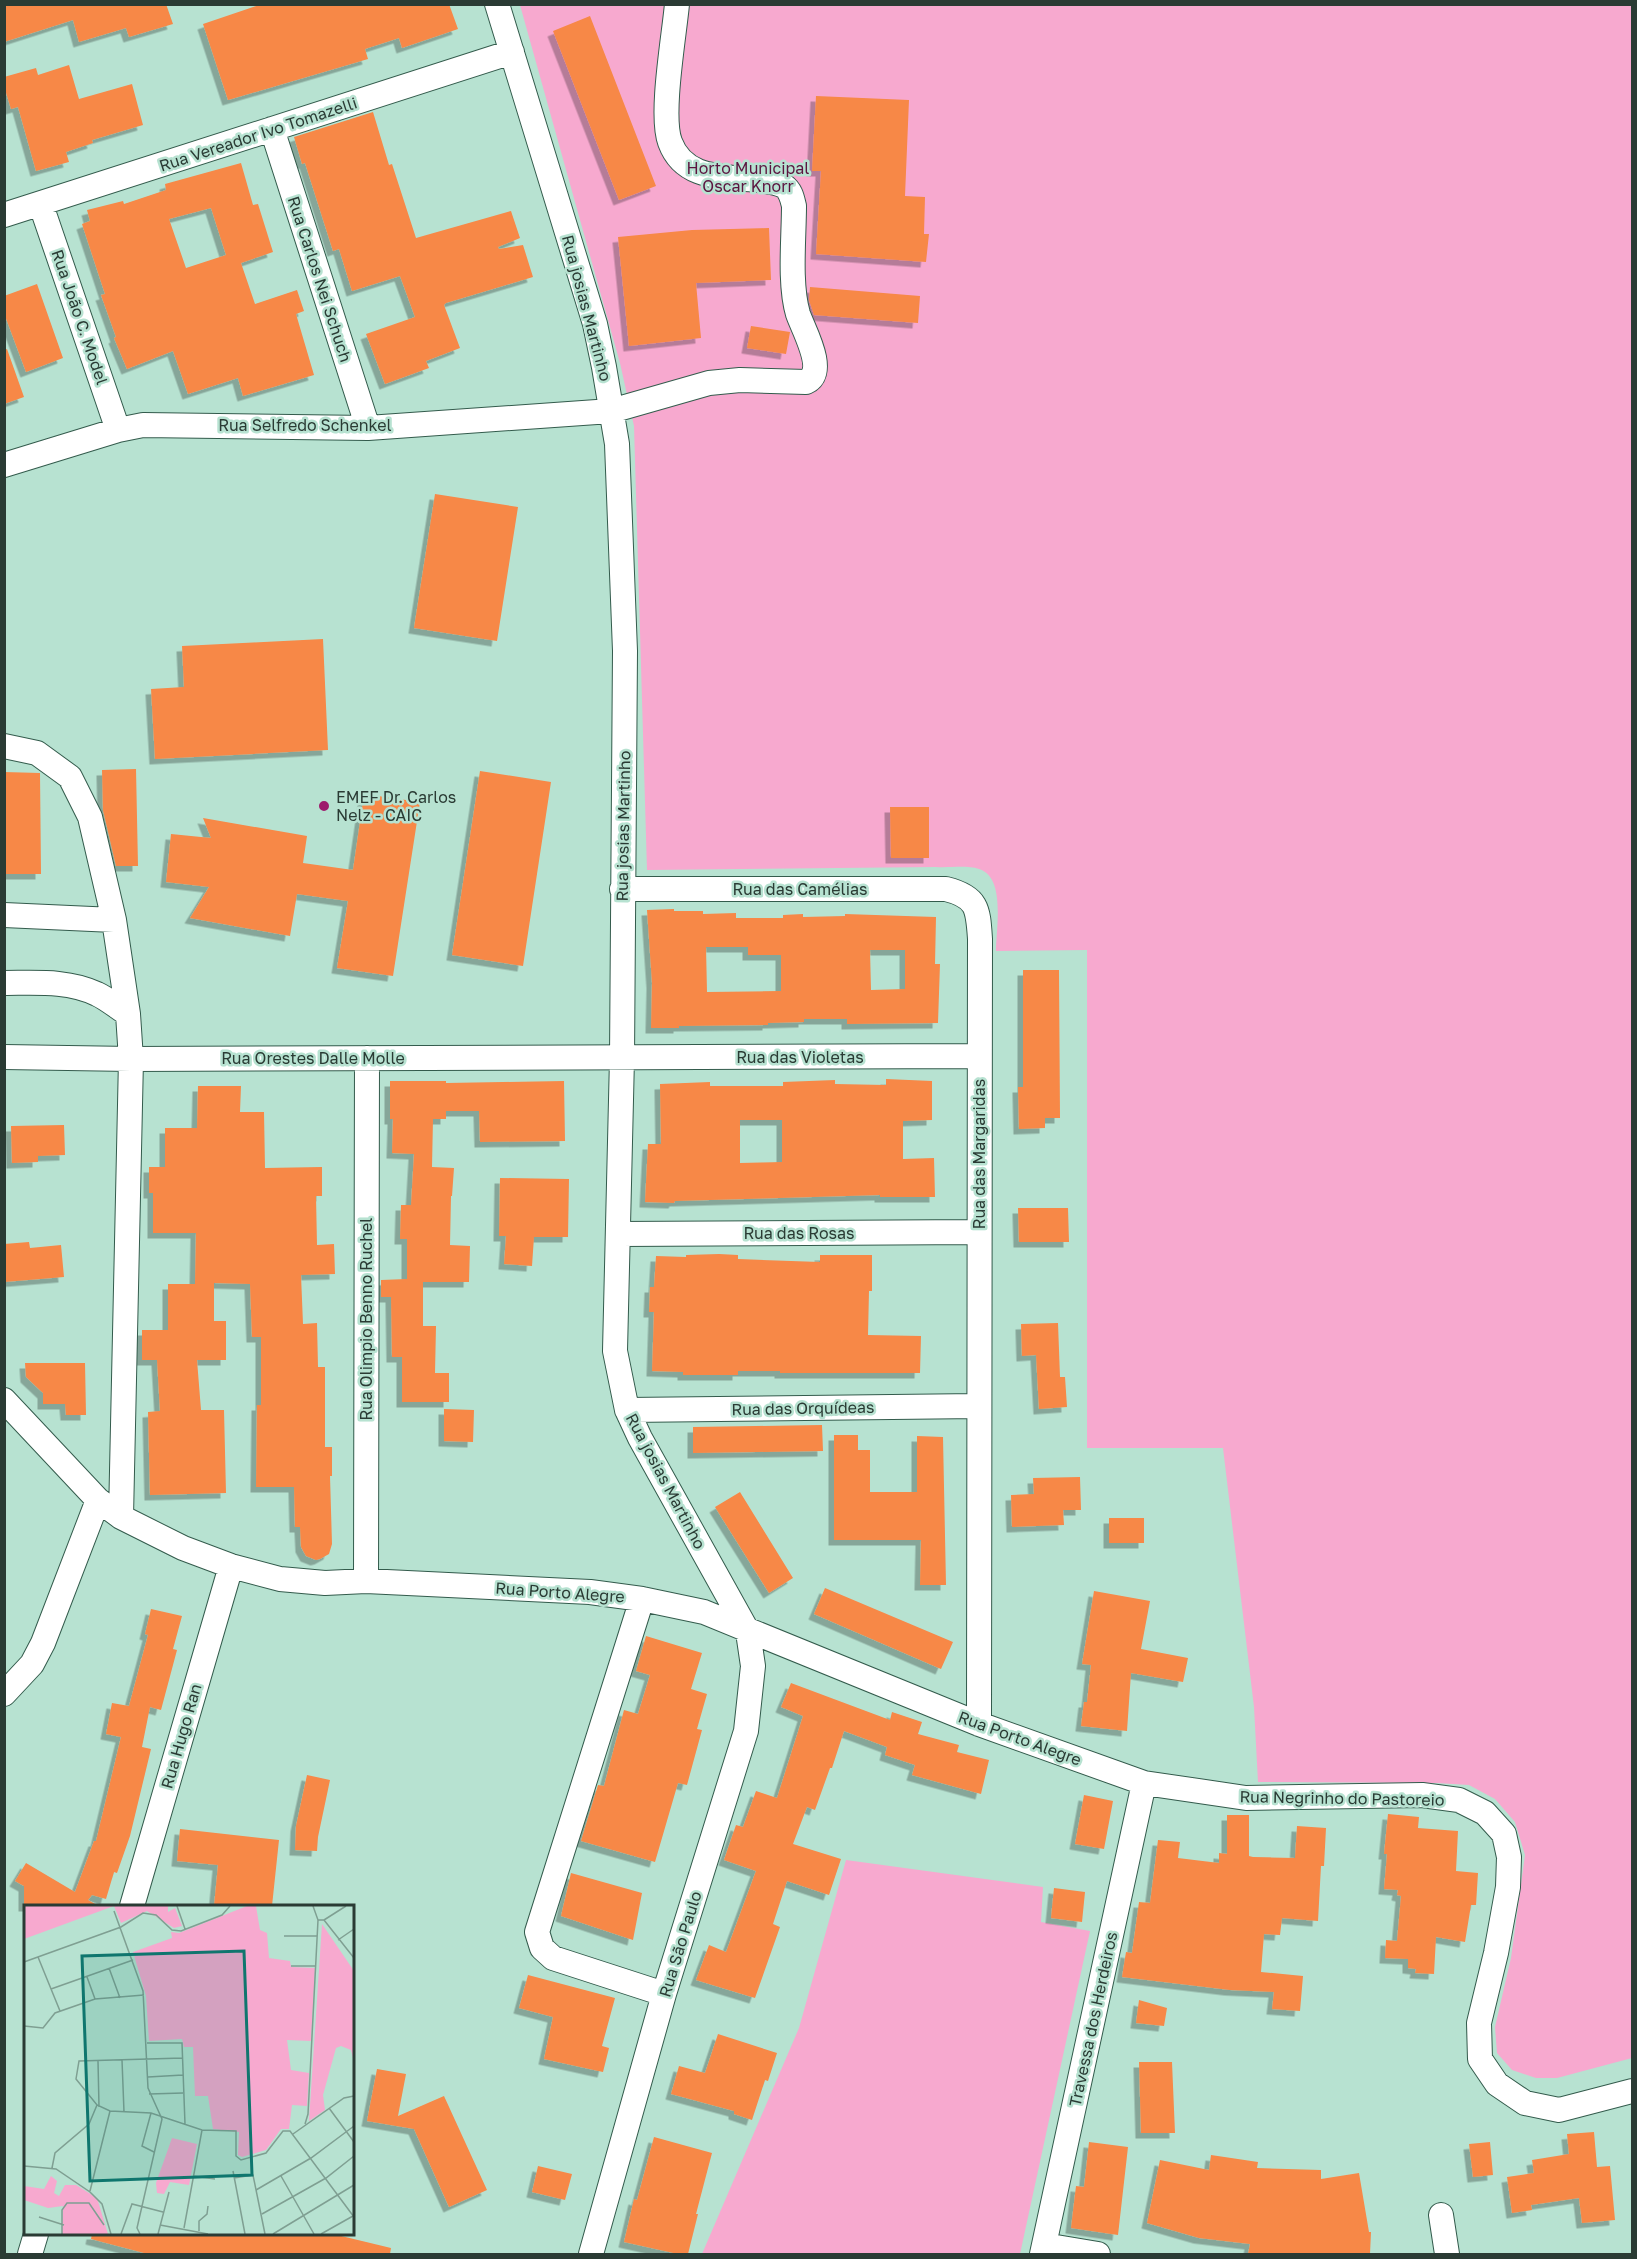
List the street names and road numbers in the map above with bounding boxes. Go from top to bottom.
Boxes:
street label: Rua Vereador Ivo Tomazelli [157,93,359,175]
street label: Rua Carlos Nei Schuch [284,194,356,364]
street label: Rua josias Martinho [558,233,616,383]
street label: Rua João C. Model [48,247,112,387]
street label: Rua Selfredo Schenkel [218,415,392,435]
street label: Rua josias Martinho [612,750,634,902]
street label: Rua das Camélias [733,879,867,899]
street label: Rua das Violetas [736,1047,864,1067]
street label: Rua Orestes Dalle Molle [221,1048,405,1068]
street label: Rua das Margaridas [969,1079,989,1229]
street label: Rua Olimpio Benno Ruchel [356,1218,376,1420]
street label: Rua das Rosas [744,1223,854,1243]
street label: Rua das Orquídeas [731,1397,875,1419]
street label: Rua josias Martinho [622,1410,710,1552]
street label: Rua Porto Alegre [495,1578,625,1606]
street label: Rua Hugo Ran [156,1681,206,1791]
street label: Rua Porto Alegre [956,1706,1084,1770]
street label: Rua Negrinho do Pastoreio [1239,1786,1445,1810]
street label: Rua São Paulo [654,1889,706,1999]
street label: Travessa dos Herdeiros [1065,1930,1121,2108]

